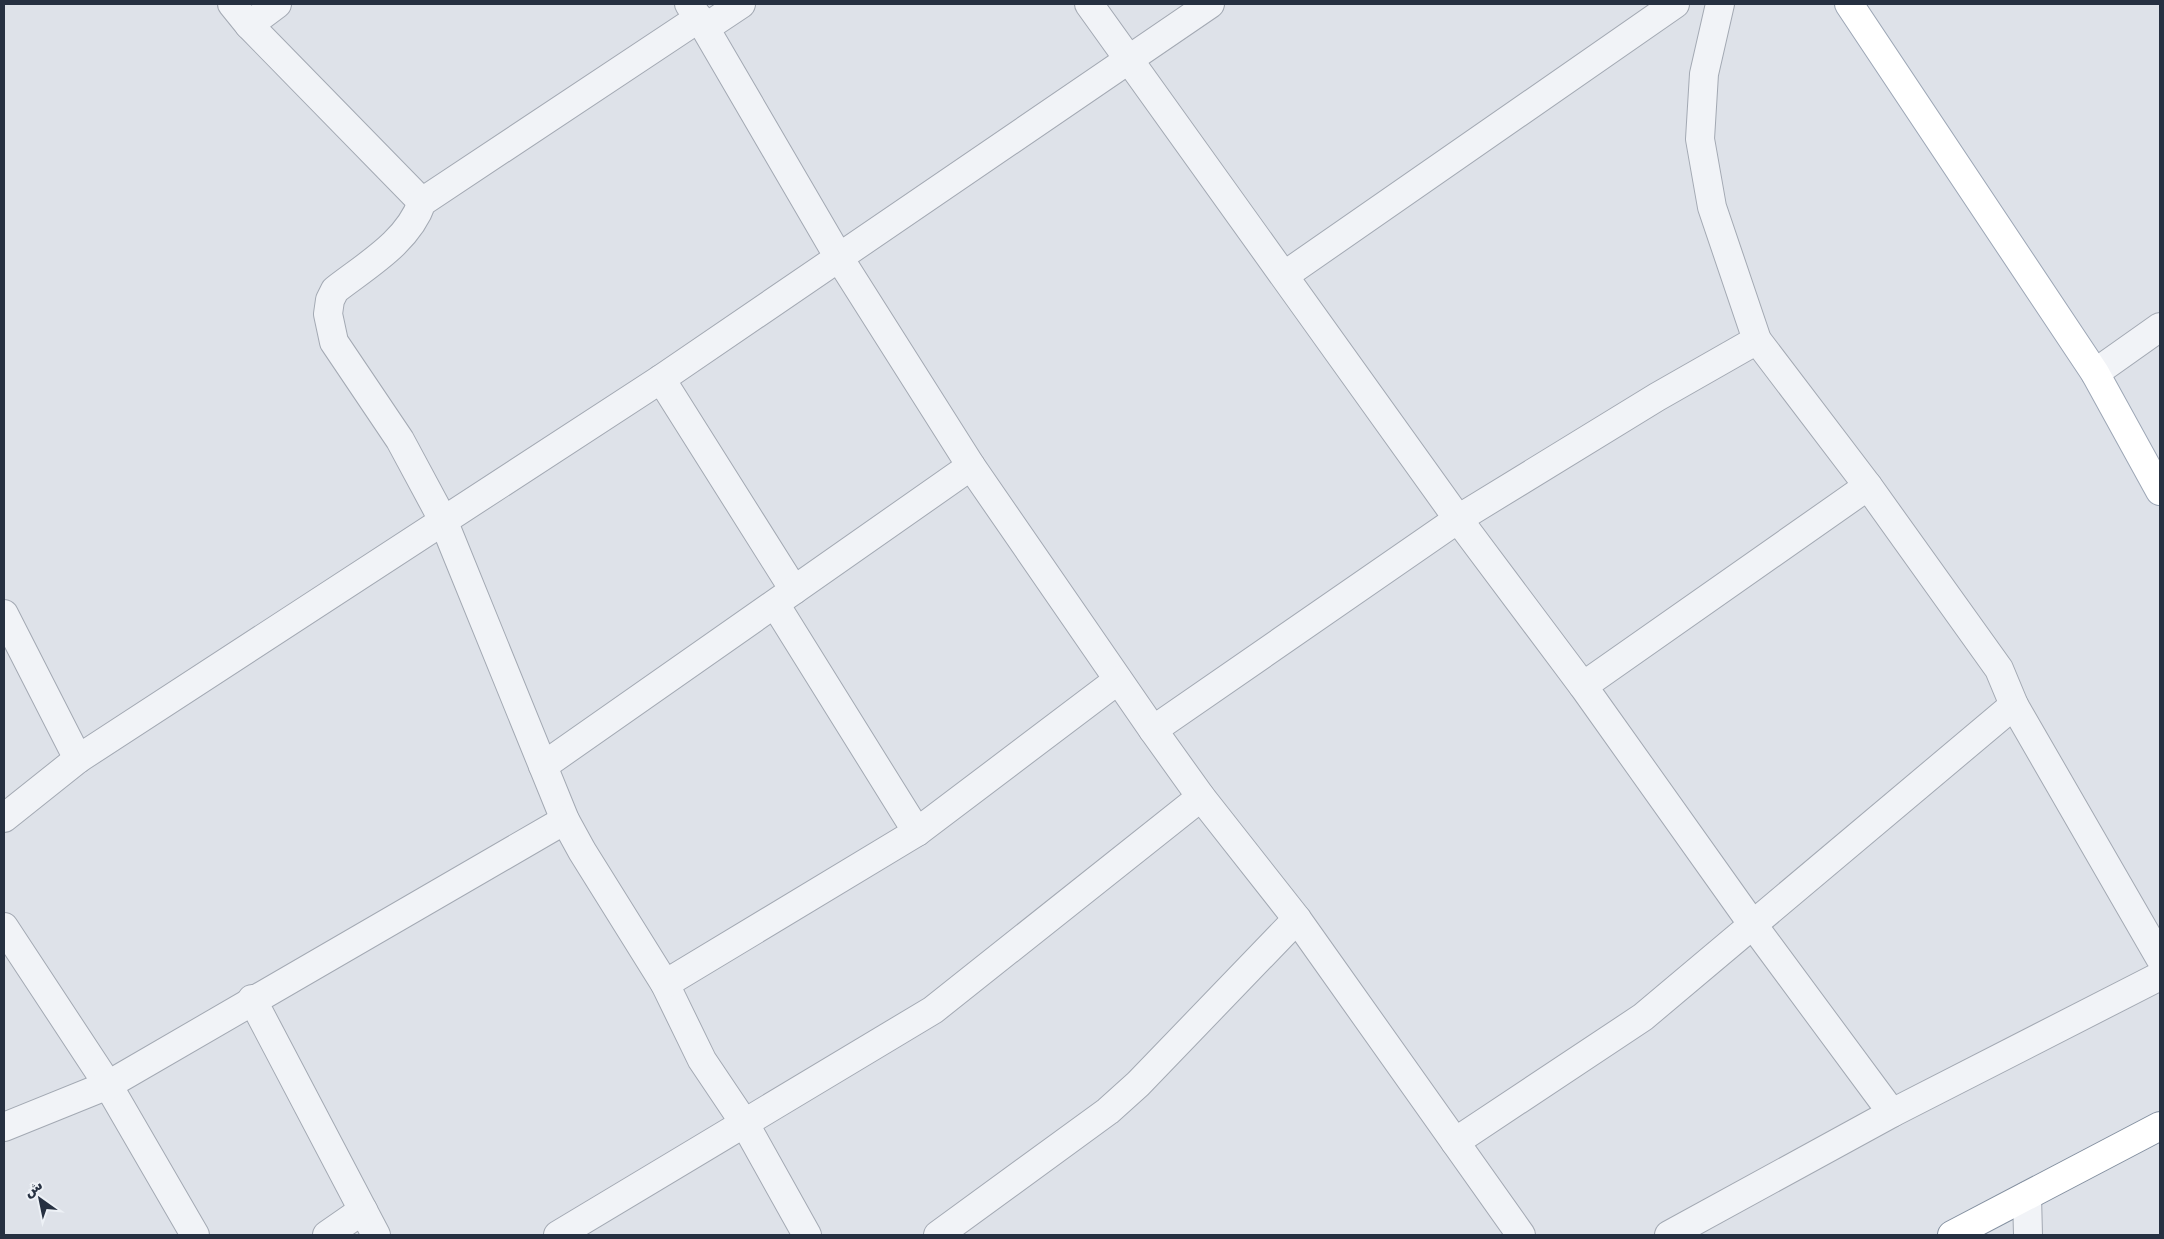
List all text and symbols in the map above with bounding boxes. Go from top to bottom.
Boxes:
north arrow [15,1174,65,1224]
text: ش [20,1176,45,1200]

